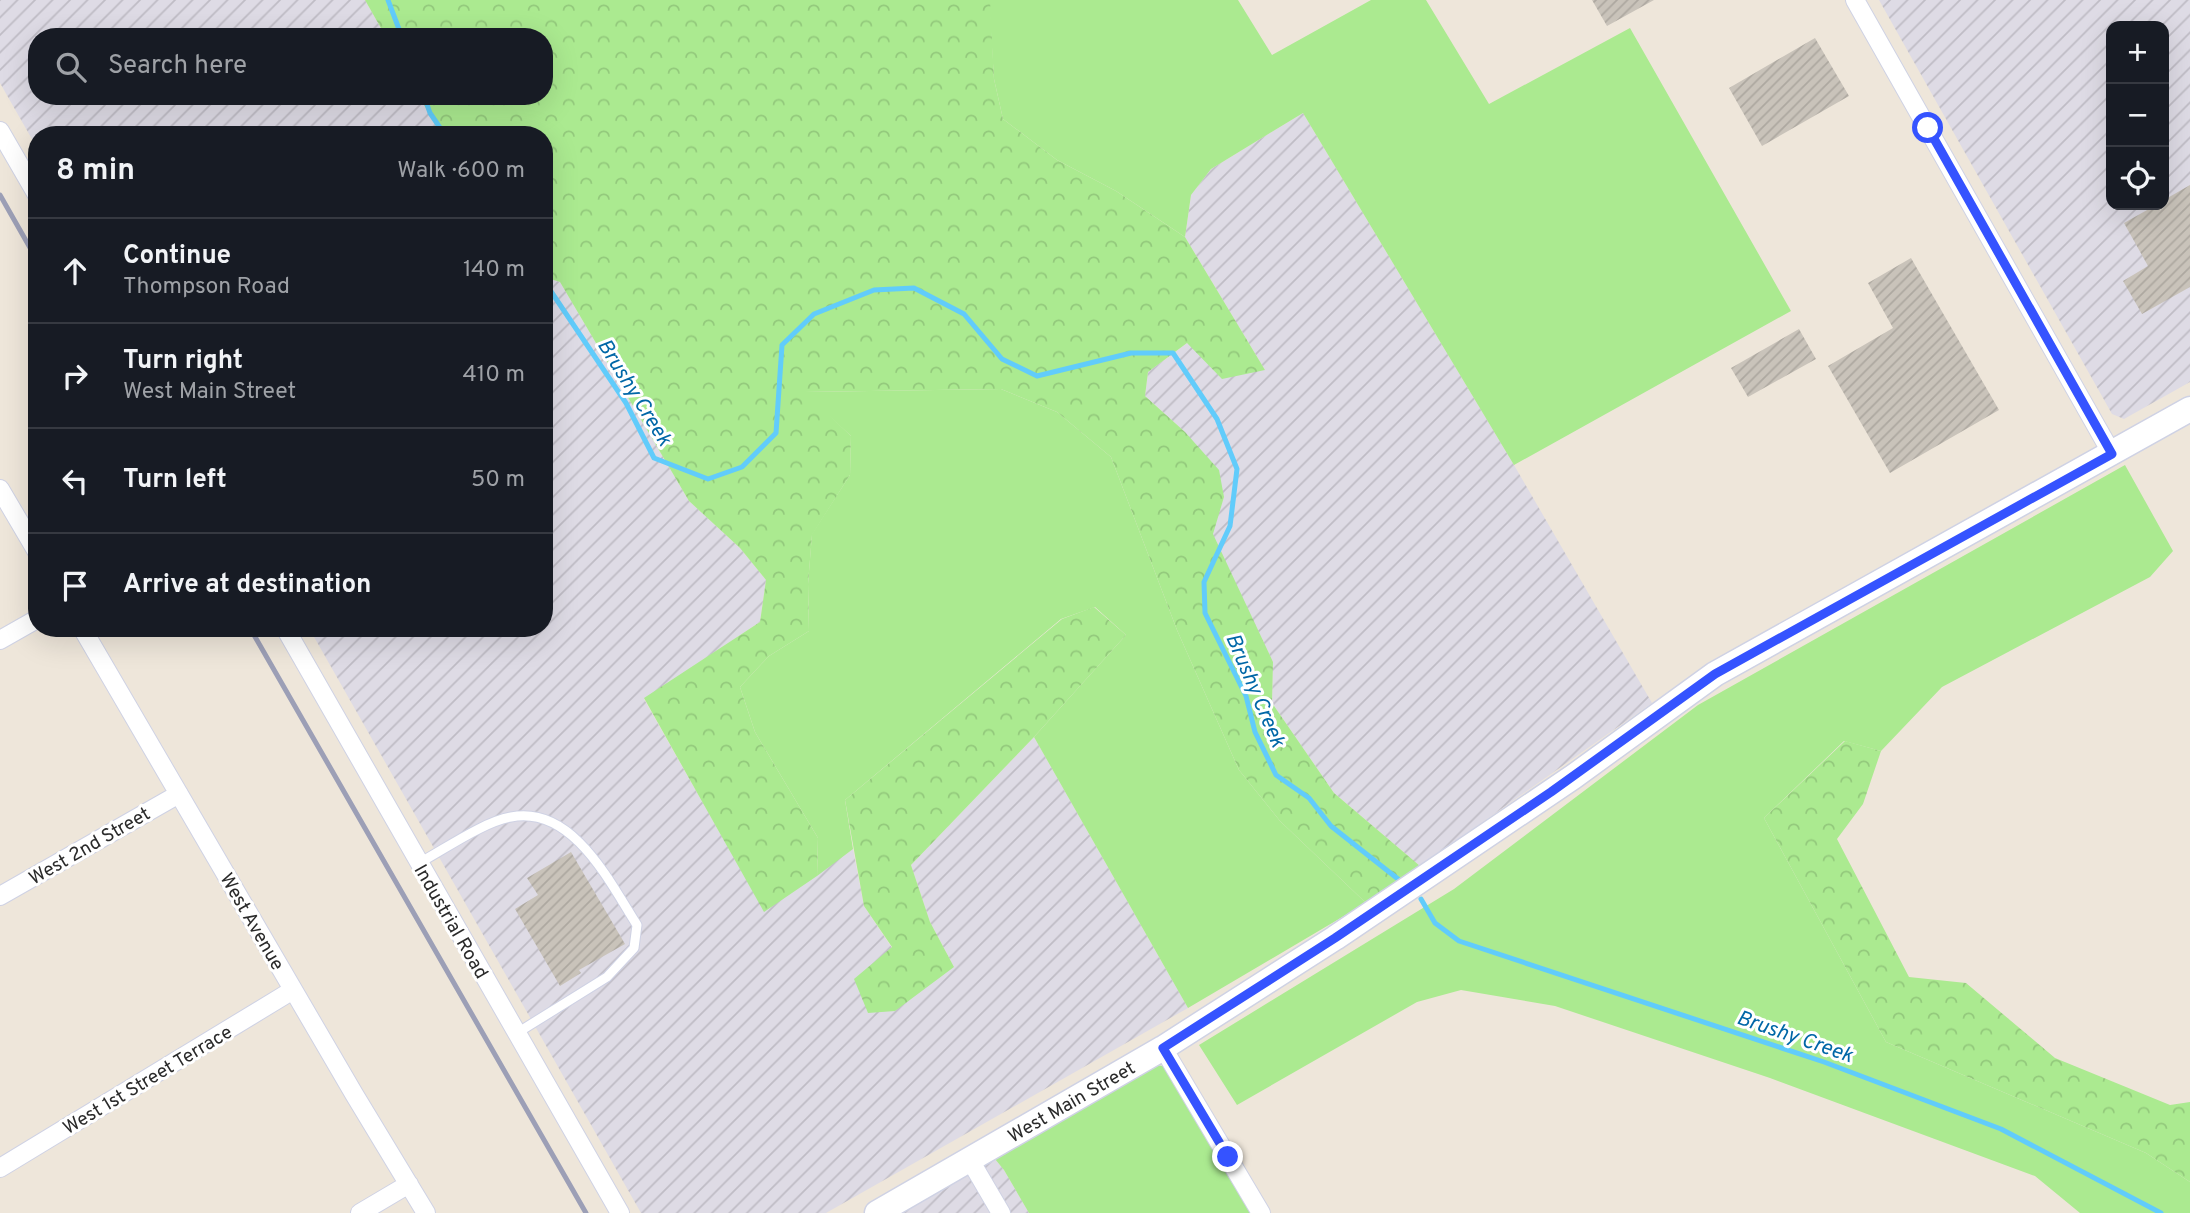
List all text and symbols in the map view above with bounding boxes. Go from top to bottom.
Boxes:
map controls [2106,21,2169,210]
button: + [2106,21,2169,84]
search box [28,28,553,105]
icon: search [52,48,90,86]
text: Search here [108,50,247,83]
button: − [2106,84,2169,147]
route start [1912,112,1943,143]
button: locate [2106,147,2169,210]
text: 8 min [56,153,135,190]
text: Walk · 600 m [397,157,525,186]
text: Continue [123,240,231,273]
icon: ahead [56,252,94,290]
text: 140 m [463,256,525,285]
text: Thompson Road [123,273,290,302]
water label: Brushy Creek [590,334,678,452]
text: Turn right [123,345,243,378]
icon: right [56,357,94,395]
text: 410 m [462,361,525,390]
text: West Main Street [123,378,296,407]
icon: left [56,462,94,500]
text: Turn left [123,464,227,497]
text: 50 m [471,466,525,495]
icon: arrive [56,567,94,605]
text: Arrive at destination [123,569,371,602]
water label: Brushy Creek [1218,629,1291,752]
street label: West 2nd Street [25,802,155,891]
street label: Industrial Road [408,860,493,984]
street label: West Avenue [214,869,289,975]
water label: Brushy Creek [1733,1005,1857,1070]
street label: West 1st Street Terrace [59,1021,237,1141]
street label: West Main Street [1004,1057,1140,1149]
route end [1212,1141,1243,1172]

